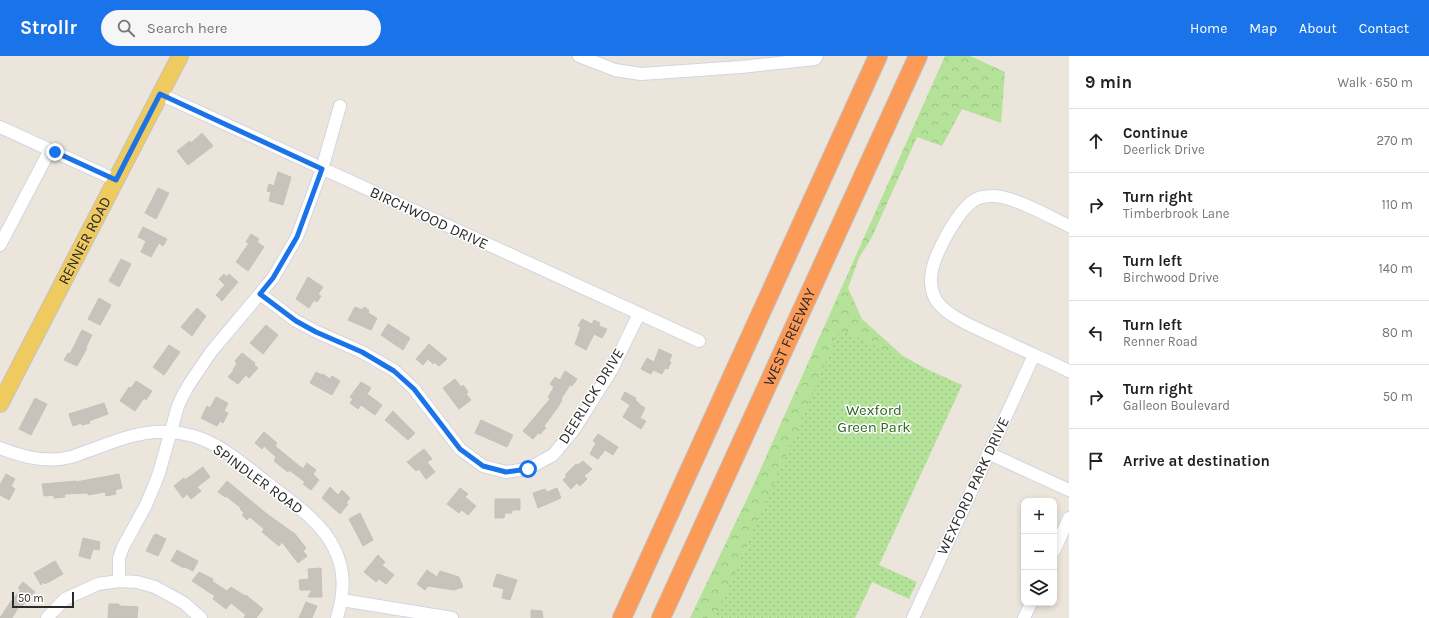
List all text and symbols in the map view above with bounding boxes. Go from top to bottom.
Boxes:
search box [101,10,381,46]
text: Strollr [20,17,77,39]
icon: search [115,17,137,39]
text: Search here [147,19,228,37]
text: Home [1190,20,1227,37]
text: Map [1249,20,1277,37]
text: About [1299,20,1337,37]
text: Contact [1359,20,1409,37]
text: 9 min [1085,72,1132,92]
text: Walk · 650 m [1337,75,1413,90]
text: Continue [1123,124,1188,142]
icon: ahead [1085,130,1107,152]
text: 270 m [1376,133,1413,148]
text: Deerlick Drive [1123,142,1205,157]
route end [46,143,64,161]
street label: BIRCHWOOD DRIVE [367,183,491,253]
text: Turn right [1123,188,1193,206]
street label: RENNER ROAD [54,193,115,288]
icon: right [1085,194,1107,216]
text: 110 m [1381,197,1413,212]
text: Timberbrook Lane [1123,206,1229,221]
text: Turn left [1123,252,1182,270]
icon: left [1085,258,1107,280]
text: 140 m [1378,261,1413,276]
text: Birchwood Drive [1123,270,1219,285]
street label: WEST FREEWAY [759,285,820,389]
text: Turn left [1123,316,1182,334]
icon: left [1085,322,1107,344]
text: 80 m [1382,325,1413,340]
text: Renner Road [1123,334,1198,349]
street label: DEERLICK DRIVE [554,345,628,447]
text: Turn right [1123,380,1193,398]
icon: right [1085,386,1107,408]
text: 50 m [1383,389,1413,404]
text: Galleon Boulevard [1123,398,1230,413]
park label: Wexford Green Park [837,401,911,436]
street label: WEXFORD PARK DRIVE [933,414,1013,558]
street label: SPINDLER ROAD [209,440,307,518]
icon: arrive [1085,450,1107,472]
text: Arrive at destination [1123,452,1270,470]
route start [519,460,537,478]
map controls [1021,498,1057,606]
button: + [1021,498,1057,534]
button: − [1021,534,1057,570]
button: layers [1021,570,1057,606]
scale bar [12,590,74,609]
text: 50 m [18,592,44,605]

